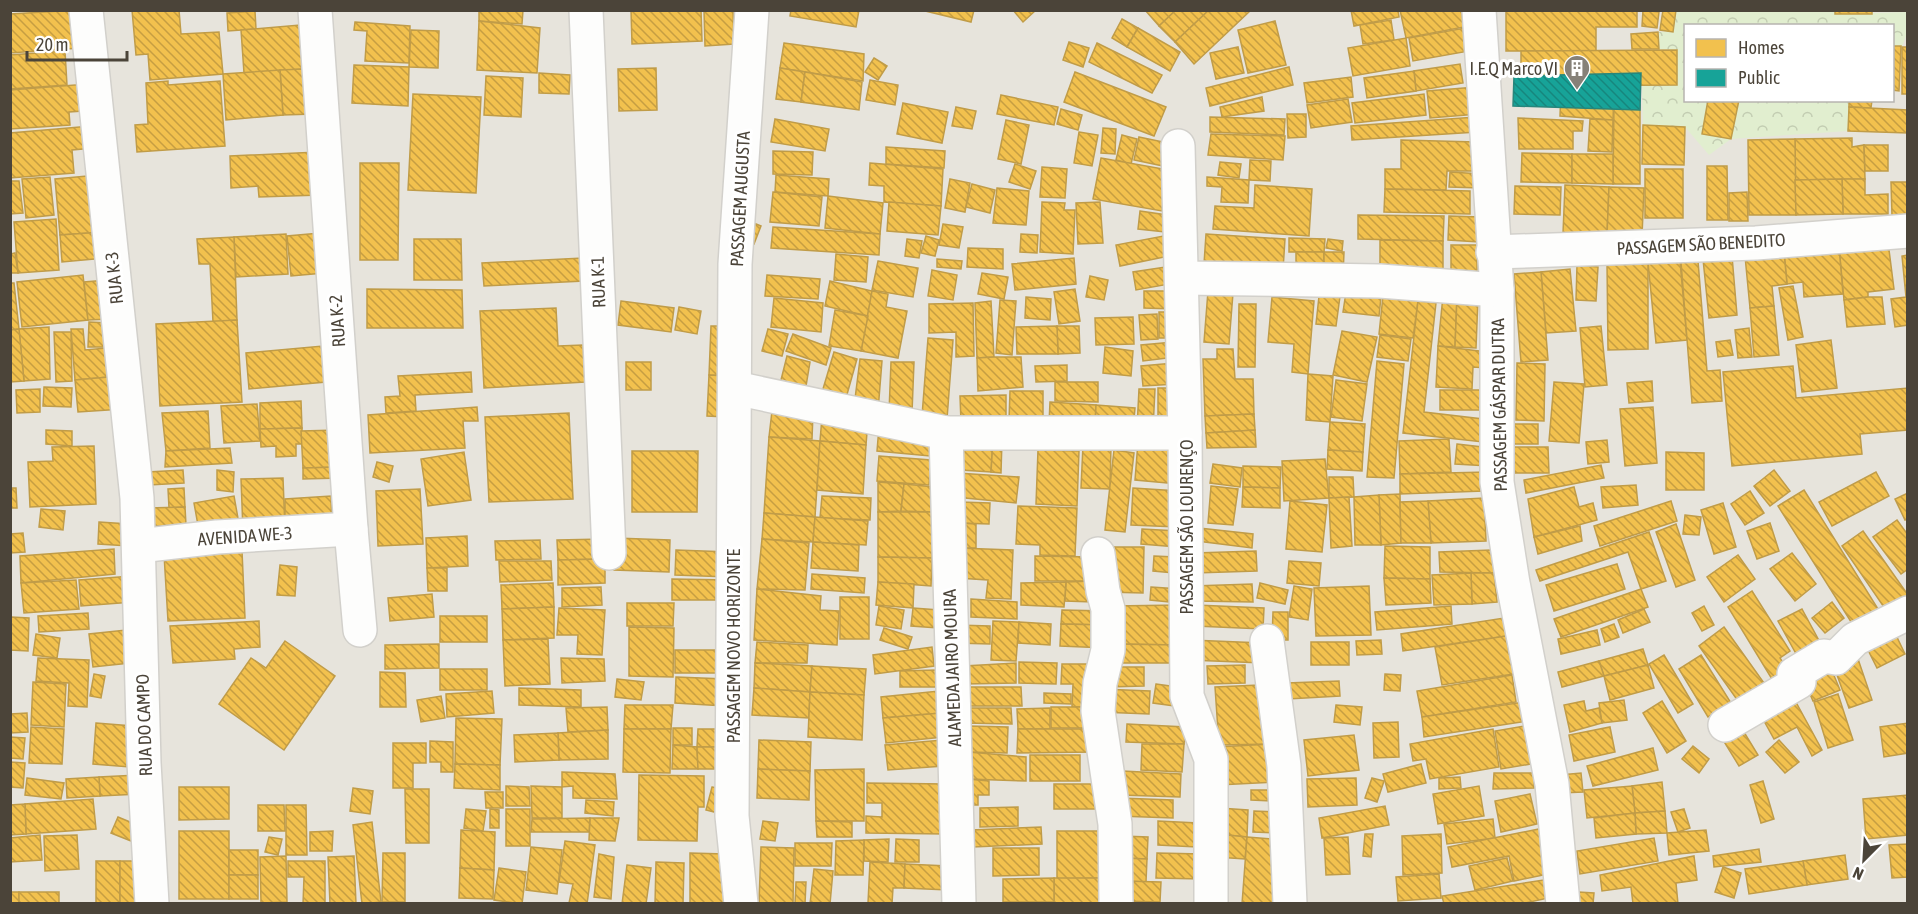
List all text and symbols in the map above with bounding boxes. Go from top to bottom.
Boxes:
scale bar [27,24,128,62]
legend [1684,24,1894,102]
text: 20 m [36,34,68,55]
text: Homes [1738,37,1784,58]
building icon: I.E.Q Marco VI [1562,53,1592,91]
place label: I.E.Q Marco VI [1470,58,1558,79]
text: Public [1738,67,1780,88]
street label: PASSAGEM AUGUSTA [726,130,754,267]
street label: PASSAGEM SÃO BENEDITO [1616,229,1786,259]
street label: RUA K-3 [101,251,127,305]
street label: RUA K-1 [587,256,609,308]
street label: RUA K-2 [325,294,349,348]
street label: PASSAGEM GÁSPAR DUTRA [1487,318,1511,492]
street label: PASSAGEM SÃO LOURENÇO [1176,439,1197,615]
street label: AVENIDA WE-3 [197,522,293,550]
street label: PASSAGEM NOVO HORIZONTE [723,548,744,743]
street label: ALAMEDA JAIRO MOURA [939,589,965,747]
street label: RUA DO CAMPO [132,674,156,776]
north arrow [1834,830,1894,890]
text: N [1850,864,1866,884]

